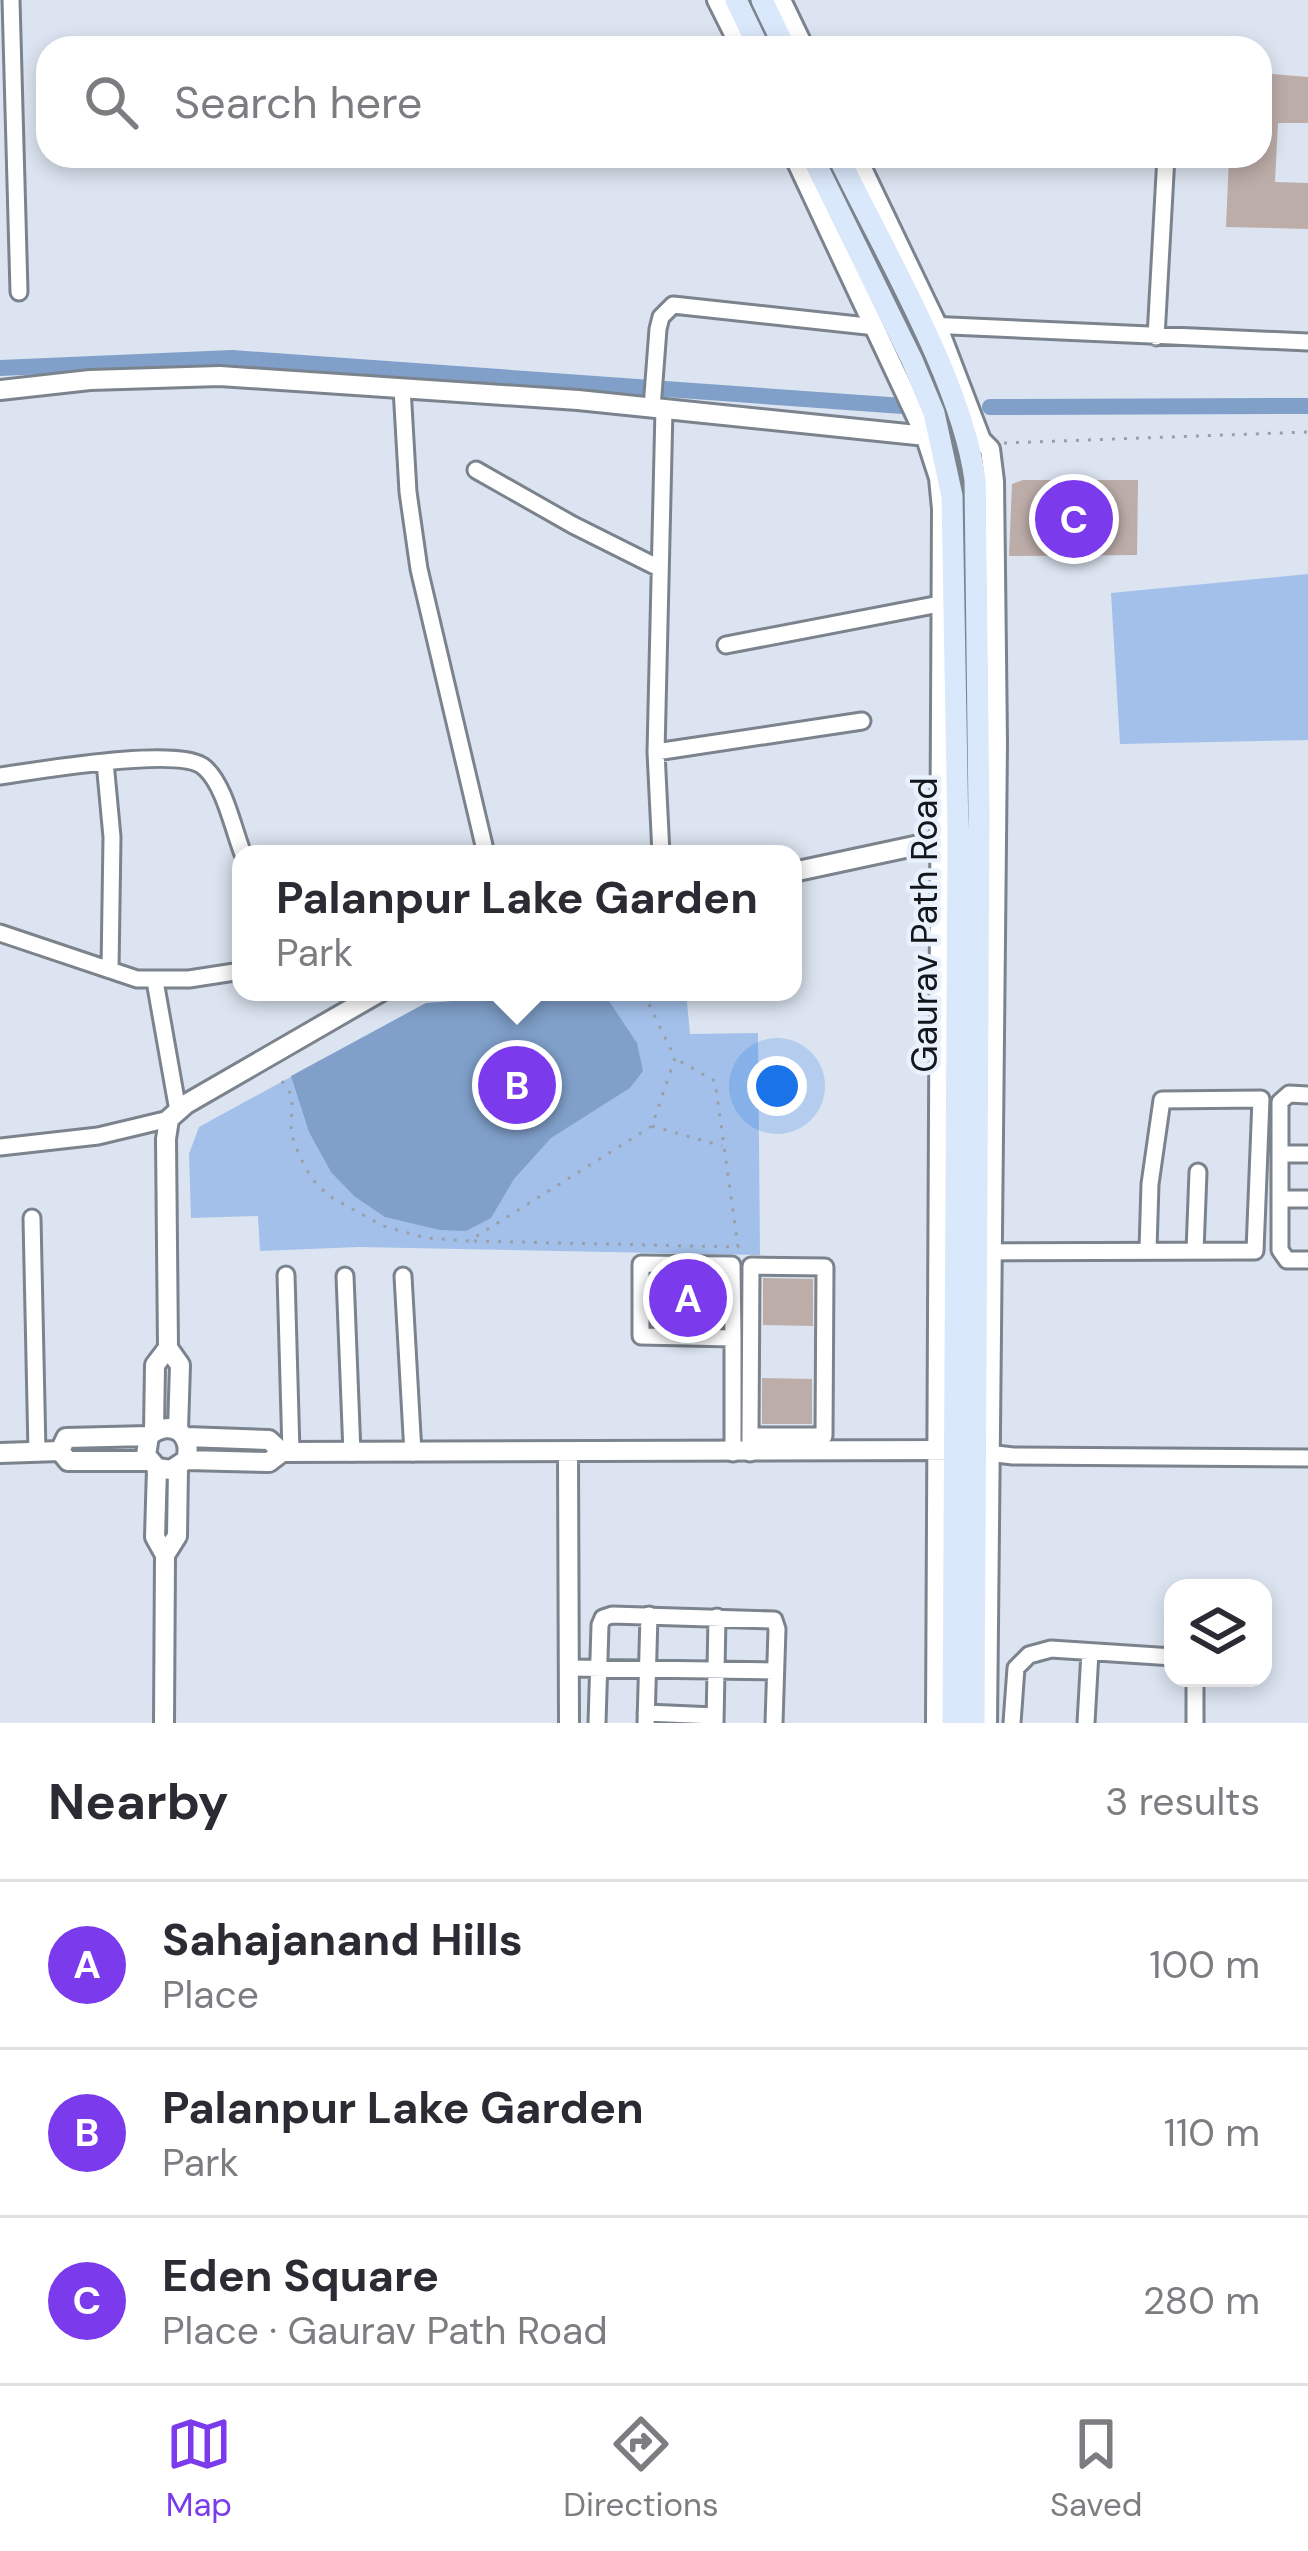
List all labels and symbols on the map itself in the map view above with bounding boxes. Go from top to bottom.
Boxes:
pin: C [1035,474,1113,564]
street label: Gaurav Path Road [901,777,948,1073]
pin: B [478,1040,556,1130]
your location [747,1056,807,1116]
pin: A [649,1253,727,1343]

